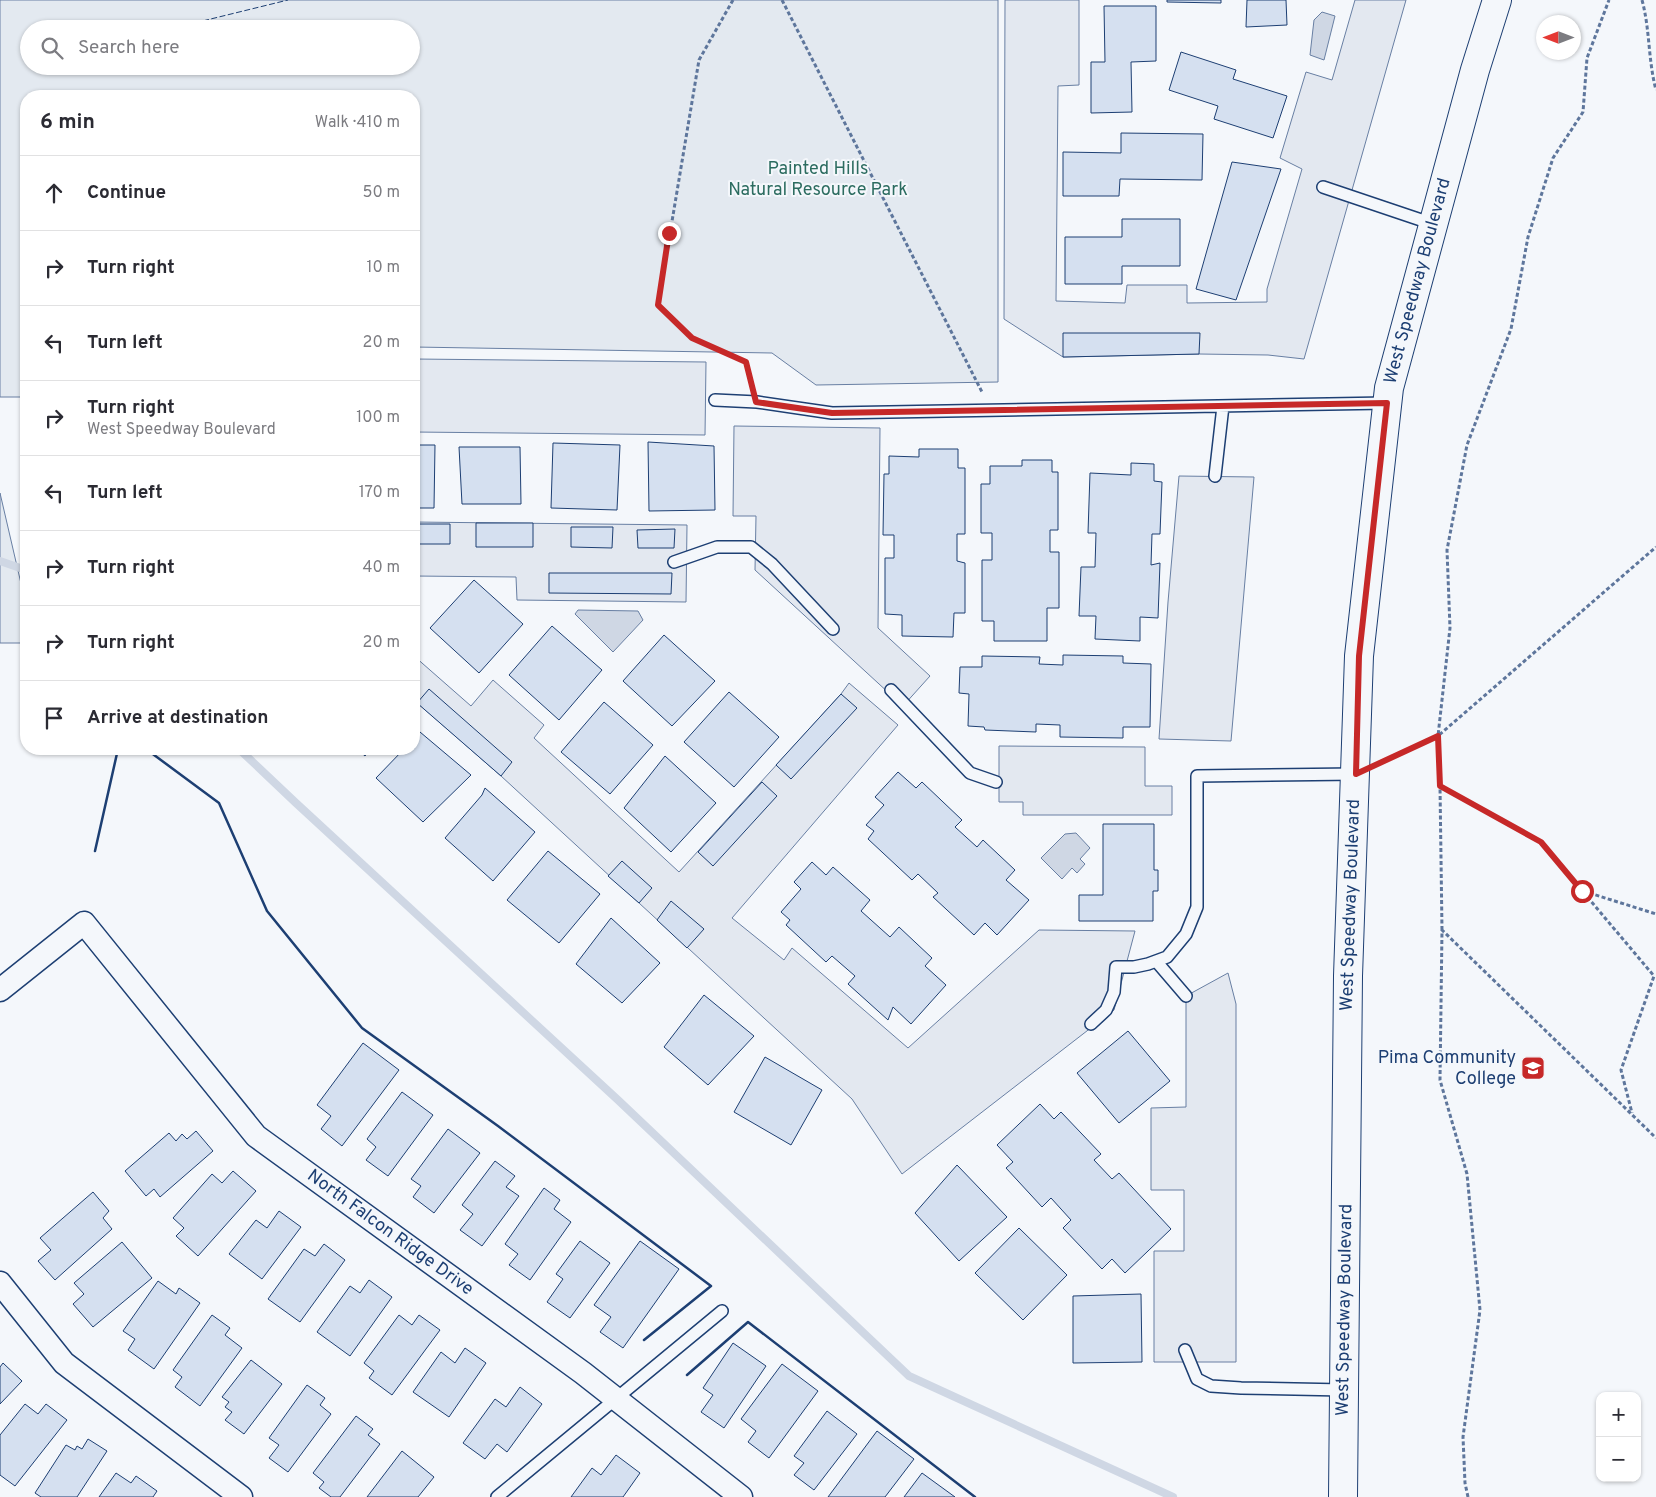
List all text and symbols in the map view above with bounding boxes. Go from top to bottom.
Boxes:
north arrow [1536,15,1581,60]
search box [20,20,420,75]
icon: search [38,34,66,62]
text: Search here [78,36,180,60]
text: 6 min [40,109,95,136]
text: Walk · 410 m [315,113,400,133]
park label: Painted Hills Natural Resource Park [728,158,908,202]
street label: West Speedway Boulevard [1379,176,1457,386]
icon: ahead [40,179,68,207]
text: Continue [87,181,166,205]
text: 50 m [363,183,400,203]
route end [658,222,681,245]
icon: right [40,254,68,282]
text: Turn right [87,256,175,280]
text: 10 m [366,258,400,278]
icon: left [40,329,68,357]
text: Turn left [87,331,163,355]
text: 20 m [363,333,400,353]
text: Turn right [87,396,175,420]
icon: right [40,404,68,432]
text: 100 m [356,408,400,428]
text: West Speedway Boulevard [87,420,276,440]
icon: left [40,479,68,507]
text: Turn left [87,481,163,505]
text: 170 m [359,483,400,503]
icon: right [40,554,68,582]
text: Turn right [87,556,175,580]
text: 40 m [362,558,400,578]
icon: right [40,629,68,657]
text: Turn right [87,631,175,655]
text: 20 m [363,633,400,653]
icon: arrive [40,704,68,732]
text: Arrive at destination [87,706,268,730]
street label: West Speedway Boulevard [1336,799,1366,1011]
route start [1571,880,1594,903]
place label: Pima Community College [1378,1047,1516,1091]
school or university icon: Pima Community College [1520,1055,1546,1081]
street label: North Falcon Ridge Drive [302,1165,478,1301]
street label: West Speedway Boulevard [1332,1204,1358,1416]
map controls [1596,1392,1641,1482]
button: + [1596,1392,1641,1437]
button: − [1596,1437,1641,1482]

